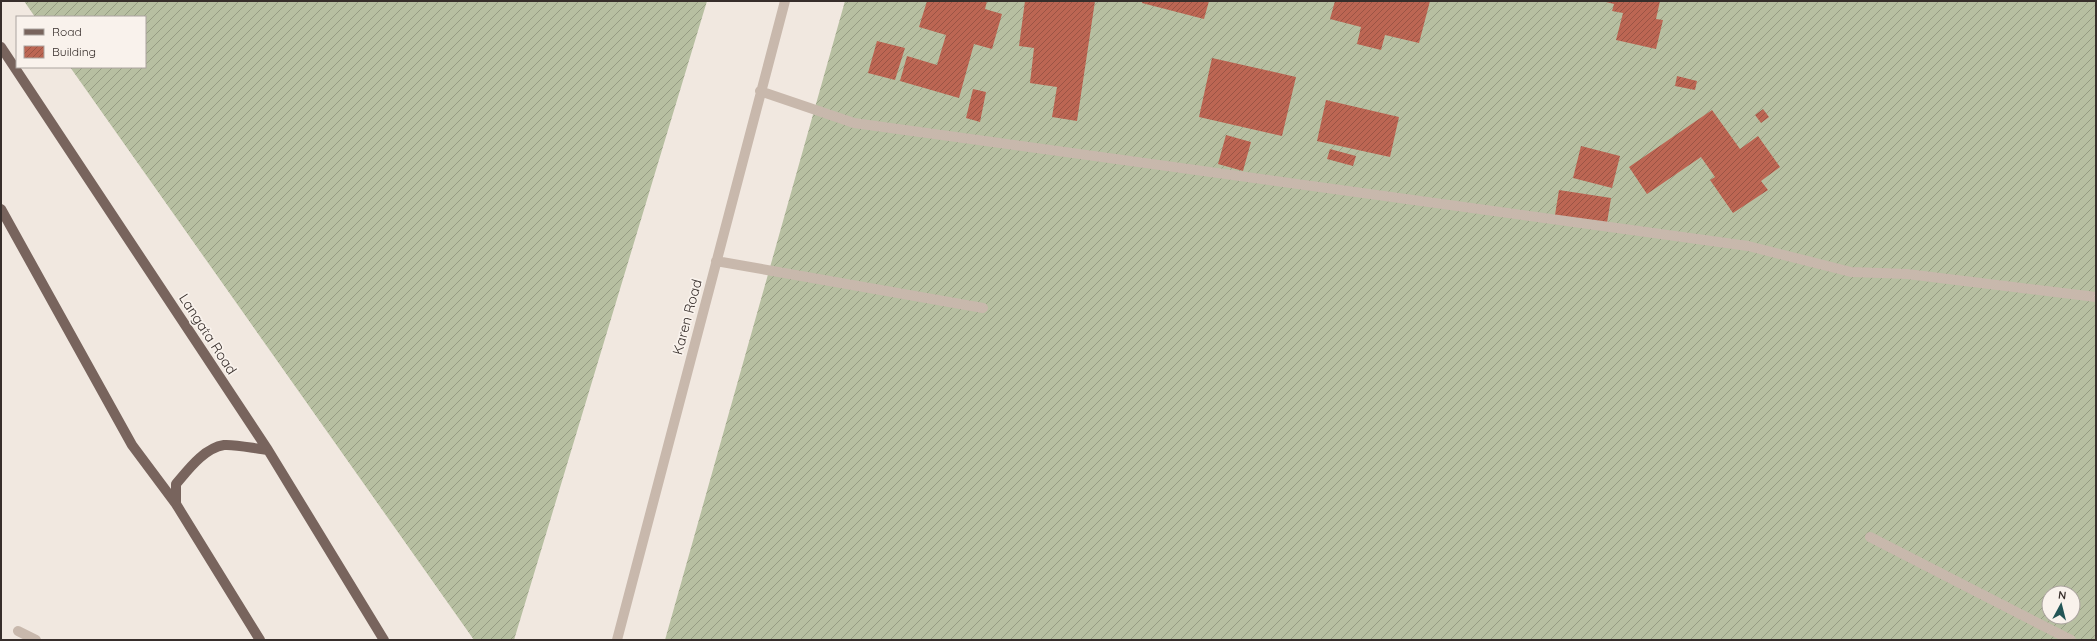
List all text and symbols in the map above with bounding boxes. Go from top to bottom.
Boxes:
legend [16,16,146,68]
text: Road [52,24,82,39]
text: Building [52,44,96,59]
street label: Karen Road [668,277,706,357]
street label: Langata Road [175,290,241,378]
north arrow [2041,585,2081,625]
text: N [2057,588,2067,603]

